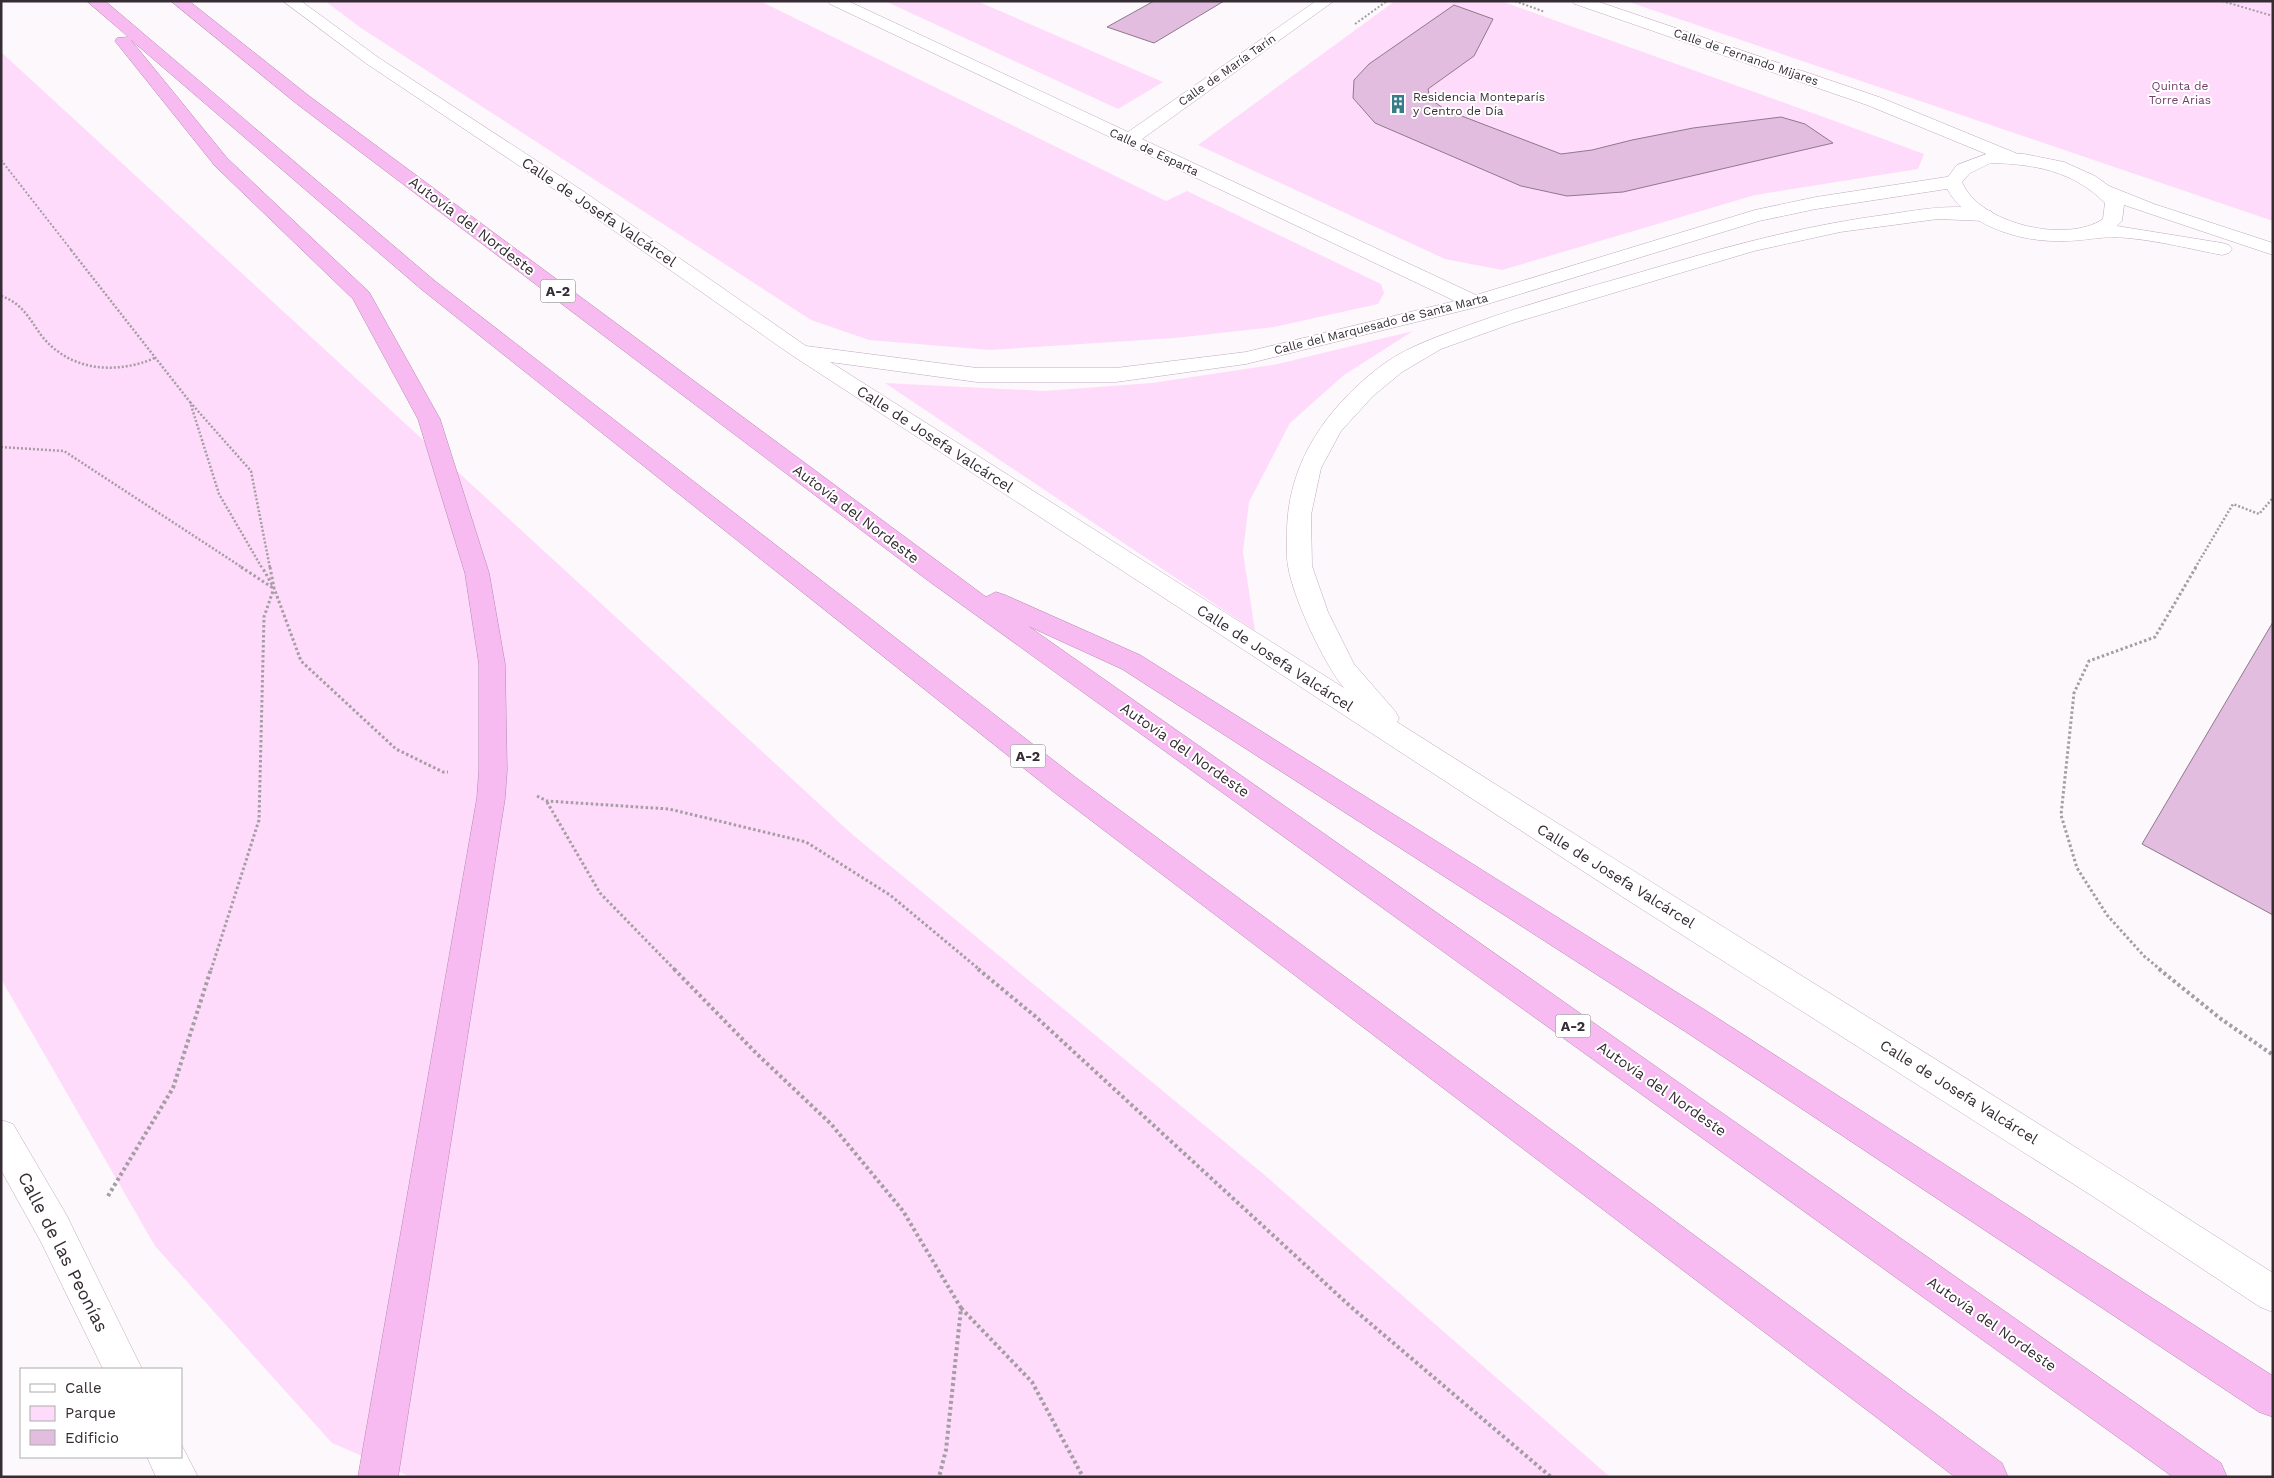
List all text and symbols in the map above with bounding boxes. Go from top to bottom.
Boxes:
street label: Calle de Fernando Mijares [1672,26,1820,88]
street label: Calle de María Tarín [1176,31,1278,109]
park label: Quinta de Torre Arias [2149,79,2211,107]
place label: Residencia Monteparís y Centro de Día [1413,90,1545,118]
building icon: Residencia Monteparís y Centro de Día [1387,93,1409,115]
street label: Calle de Esparta [1107,125,1201,179]
street label: Calle de Josefa Valcárcel [518,153,680,271]
street label: Autovía del Nordeste [405,173,539,279]
road number: A-2 [540,280,576,302]
street label: Calle del Marquesado de Santa Marta [1273,291,1490,357]
street label: Calle de Josefa Valcárcel [853,382,1017,497]
street label: Autovía del Nordeste [789,461,923,567]
street label: Calle de Josefa Valcárcel [1193,601,1357,716]
street label: Autovía del Nordeste [1117,699,1253,801]
road number: A-2 [1010,744,1046,768]
street label: Calle de Josefa Valcárcel [1534,820,1699,932]
road number: A-2 [1556,1014,1590,1038]
street label: Calle de Josefa Valcárcel [1877,1036,2042,1148]
street label: Autovía del Nordeste [1594,1038,1730,1140]
street label: Calle de las Peonías [14,1168,113,1335]
street label: Autovía del Nordeste [1924,1273,2060,1375]
legend [20,1368,182,1458]
text: Calle [65,1379,102,1397]
text: Parque [65,1404,116,1422]
text: Edificio [65,1429,119,1447]

